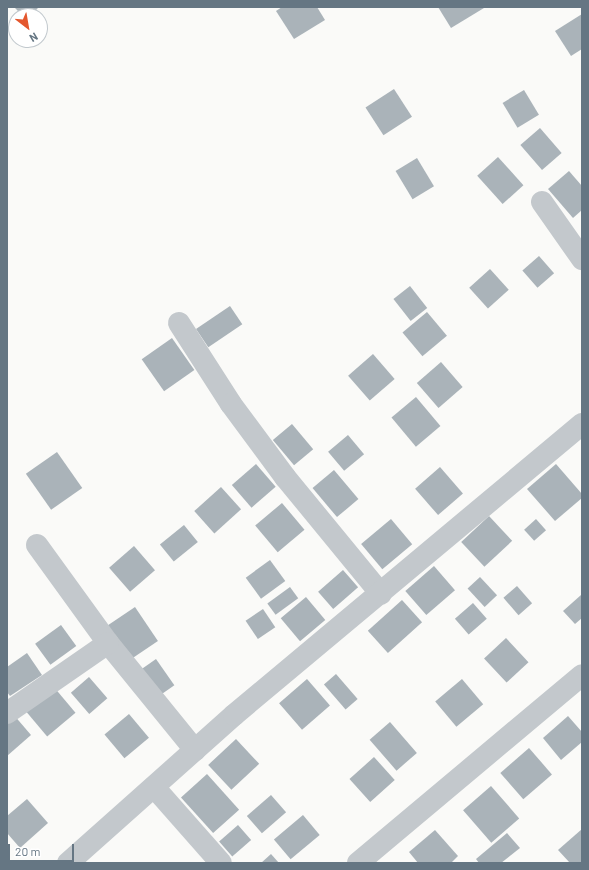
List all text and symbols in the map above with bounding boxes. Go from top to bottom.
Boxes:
north arrow [8,8,48,48]
text: N [27,30,40,45]
scale bar [10,836,76,862]
text: 20 m [15,844,41,858]

